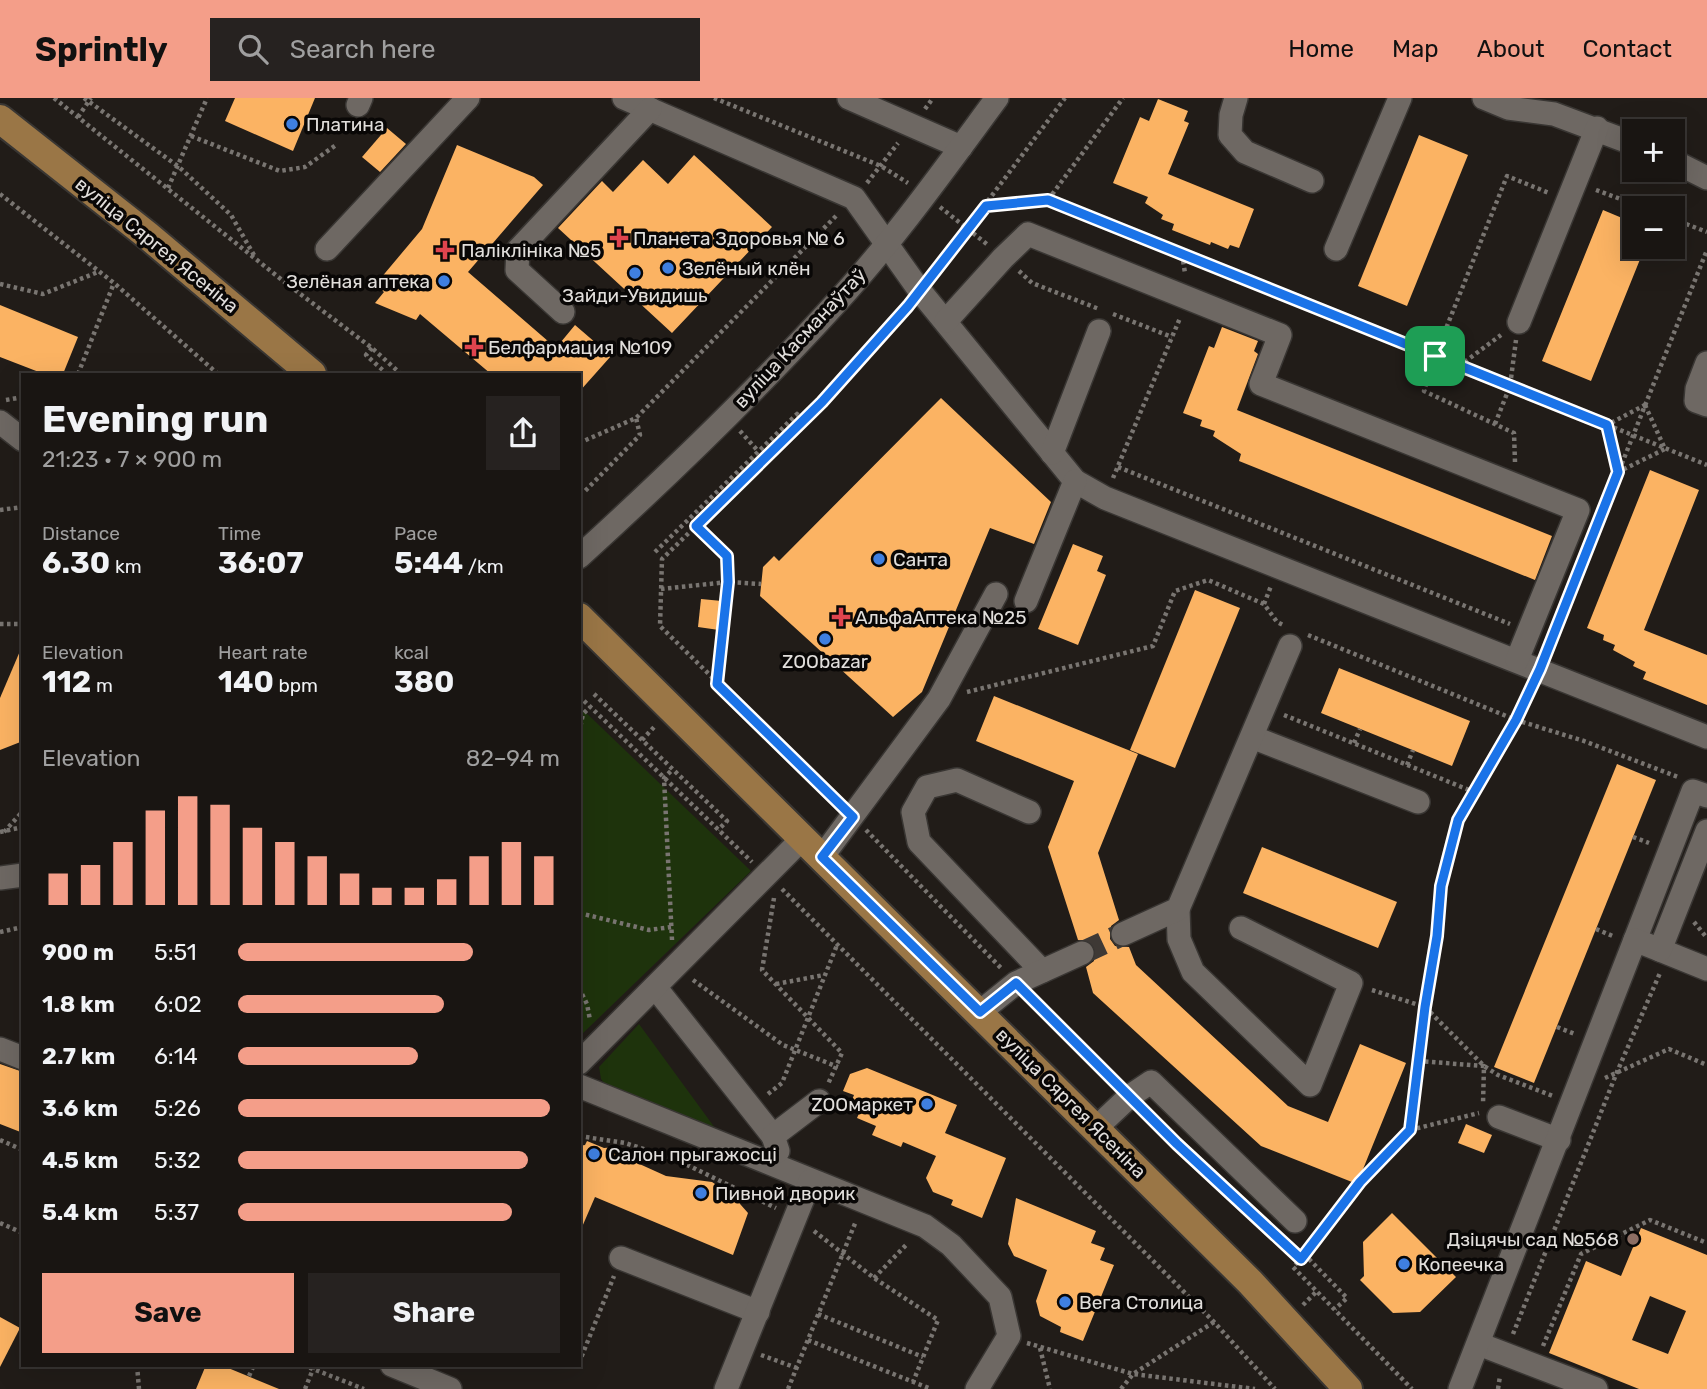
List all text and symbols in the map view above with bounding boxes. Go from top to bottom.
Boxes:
search box [210,18,700,81]
text: Sprintly [35,30,168,69]
icon: search [234,30,272,68]
text: Search here [290,34,436,65]
text: Home [1288,35,1354,63]
text: Map [1392,35,1439,63]
text: About [1477,35,1545,63]
text: Contact [1583,35,1672,63]
place label: Платина [306,113,384,136]
marker: Платина [284,116,300,132]
map controls [1622,119,1685,259]
button: + [1622,119,1685,182]
street label: вуліца Сяргея Ясеніна [71,172,243,318]
button: − [1622,196,1685,259]
place label: Планета Здоровья № 6 [633,227,845,250]
marker: Планета Здоровья № 6 [611,230,627,246]
place label: Паліклініка №5 [461,239,601,262]
marker: Паліклініка №5 [435,240,455,260]
place label: Зелёный клён [682,257,811,280]
marker: Зелёный клён [660,260,676,276]
street label: вуліца Касманаўтаў [729,263,871,413]
marker: Зайди-Увидишь [627,265,643,281]
place label: Зелёная аптека [286,270,430,293]
marker: Зелёная аптека [436,273,452,289]
place label: Зайди-Увидишь [562,284,708,307]
pin [1405,326,1465,386]
place label: Белфармация №109 [488,336,672,359]
icon: arrive [1416,337,1454,375]
marker: Белфармация №109 [466,339,482,355]
text: Evening run [42,396,268,442]
button: share [486,396,560,470]
text: 21:23 · 7 × 900 m [42,445,222,473]
text: Distance [42,522,120,545]
text: Time [218,522,261,545]
text: Pace [394,522,438,545]
text: 6.30 [42,545,110,581]
text: 36:07 [218,545,304,581]
text: 5:44 [394,545,463,581]
place label: Санта [893,548,948,571]
marker: Санта [871,551,887,567]
text: km [110,555,142,578]
text: /km [463,555,504,578]
place label: АльфаАптека №25 [855,606,1026,629]
marker: АльфаАптека №25 [833,609,849,625]
marker: ZOObazar [817,631,833,647]
text: Elevation [42,641,123,664]
text: Heart rate [218,641,308,664]
text: kcal [394,641,429,664]
place label: ZOObazar [782,650,869,673]
text: 112 [42,664,91,700]
text: 140 [218,664,274,700]
text: 380 [394,664,454,700]
text: m [91,674,113,697]
text: bpm [274,674,318,697]
text: Elevation [42,744,141,772]
text: 82–94 m [466,744,560,772]
text: 900 m [42,938,114,966]
text: 5:51 [154,938,197,966]
text: 1.8 km [42,990,115,1018]
text: 6:02 [154,990,202,1018]
street label: вуліца Сяргея Ясеніна [991,1023,1151,1183]
text: 2.7 km [42,1042,115,1070]
text: 6:14 [154,1042,198,1070]
place label: ZOOмаркет [811,1093,913,1116]
text: 3.6 km [42,1094,118,1122]
text: 5:26 [154,1094,201,1122]
marker: ZOOмаркет [919,1096,935,1112]
place label: Салон прыгажосці [608,1143,777,1166]
text: 4.5 km [42,1146,118,1174]
text: 5:32 [154,1146,201,1174]
marker: Салон прыгажосці [586,1146,602,1162]
place label: Пивной дворик [715,1182,856,1205]
marker: Пивной дворик [693,1185,709,1201]
text: 5.4 km [42,1198,118,1226]
text: 5:37 [154,1198,199,1226]
place label: Дзіцячы сад №568 [1447,1228,1619,1251]
marker: Дзіцячы сад №568 [1625,1231,1641,1247]
place label: Копеечка [1418,1253,1504,1276]
marker: Копеечка [1396,1256,1412,1272]
button: Save [42,1273,294,1353]
button: Share [308,1273,560,1353]
place label: Вега Столица [1079,1291,1204,1314]
marker: Вега Столица [1057,1294,1073,1310]

